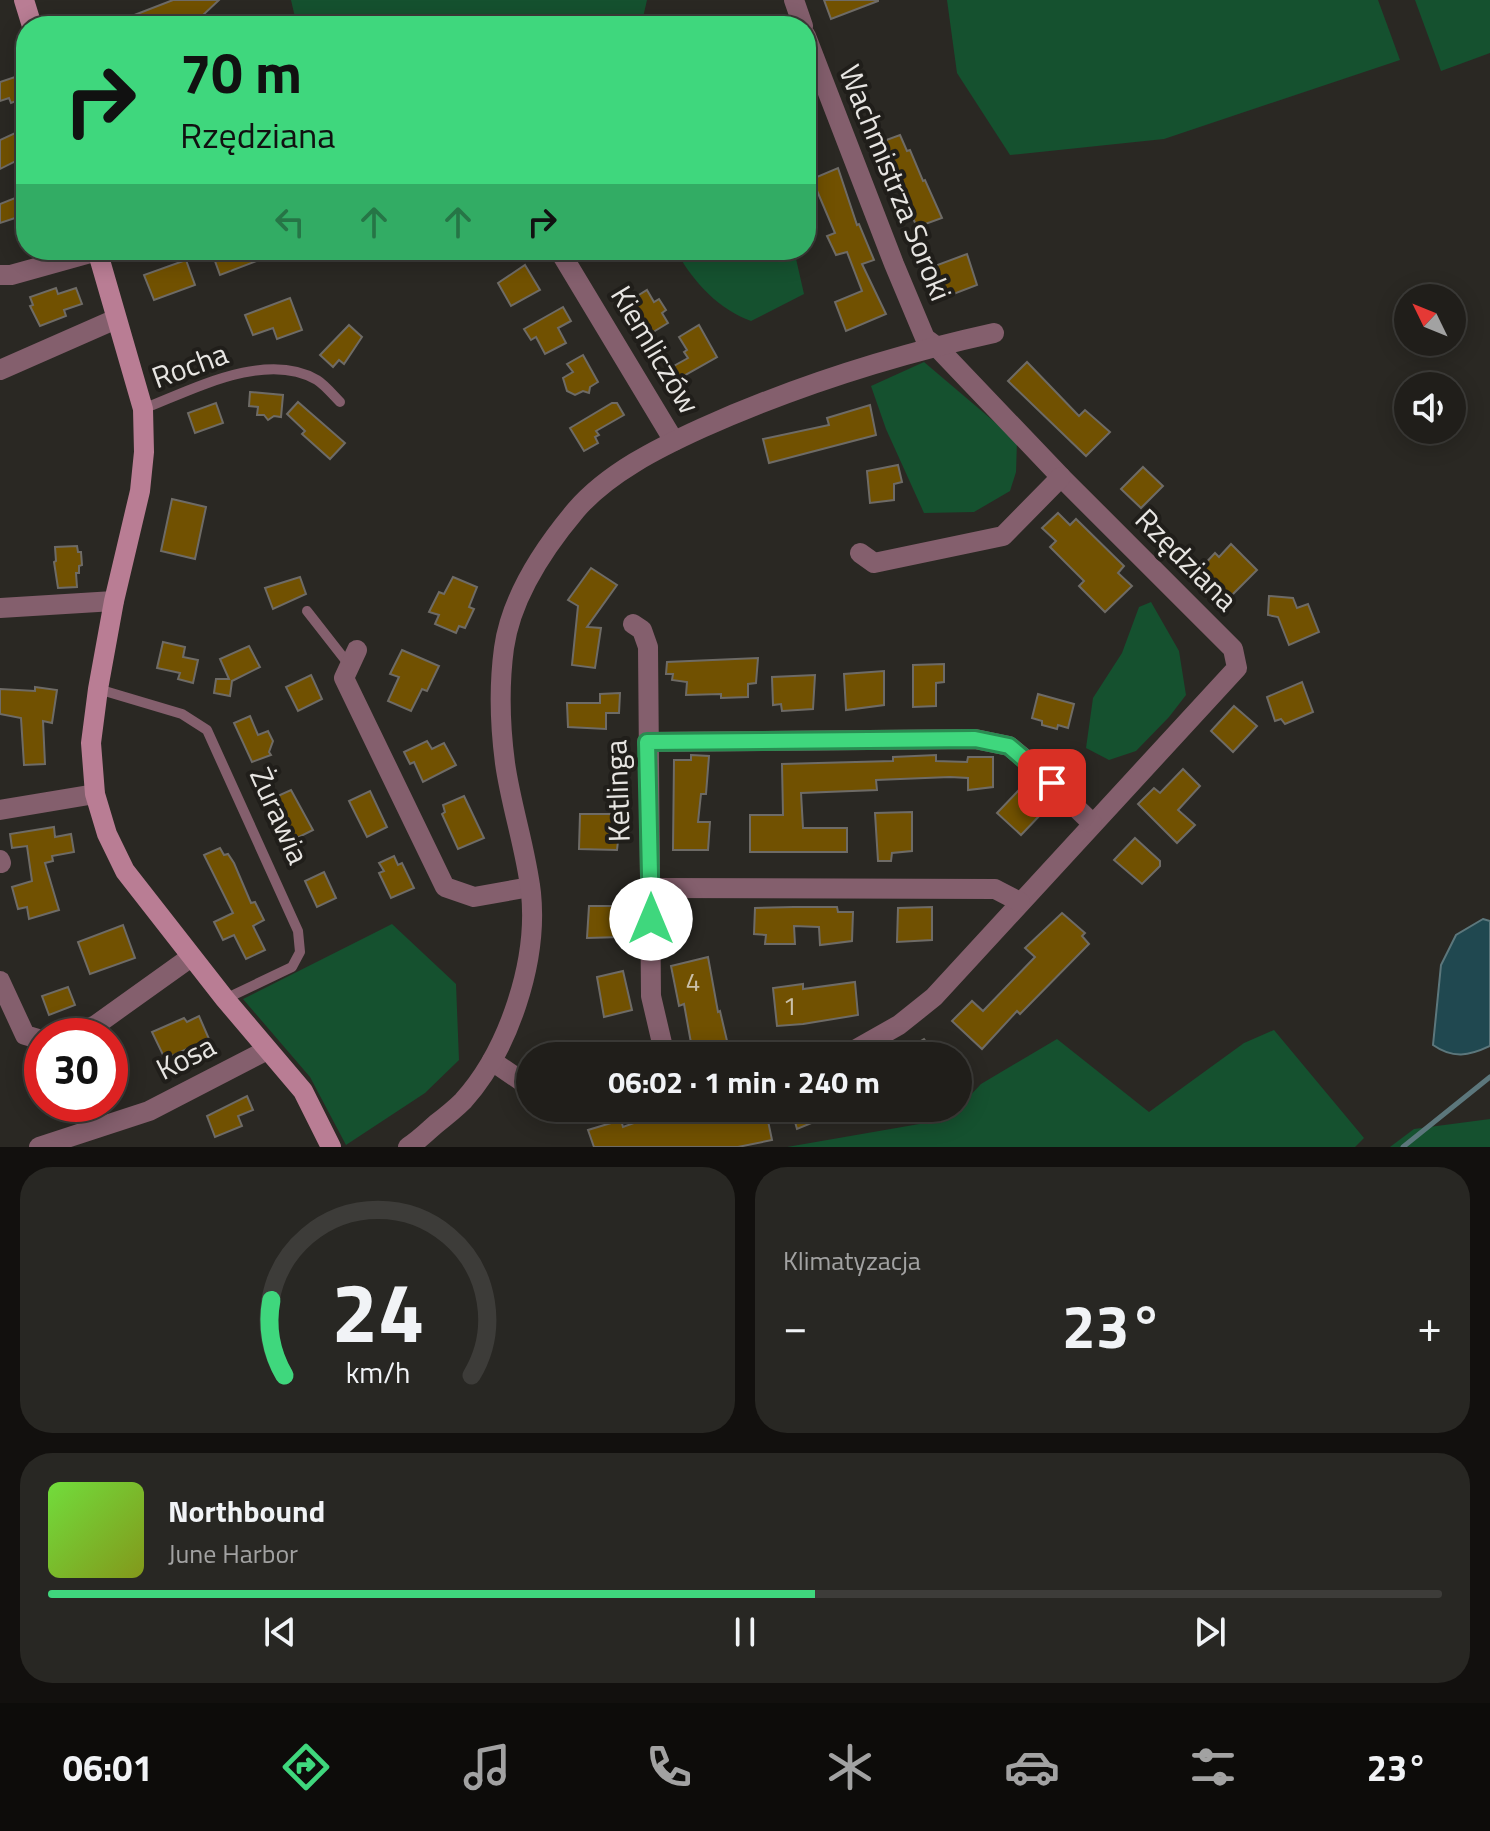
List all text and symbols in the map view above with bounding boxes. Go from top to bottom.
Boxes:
text: 70 m [180,30,302,115]
icon: right [48,48,152,152]
street label: Wachmistrza Soroki [828,58,964,308]
text: Rzędziana [180,107,335,162]
icon: left [268,200,312,244]
icon: ahead [352,200,396,244]
icon: ahead [436,200,480,244]
icon: right [520,200,564,244]
street label: Kiemliczów [599,277,712,422]
north arrow [1394,284,1466,356]
map controls [1394,284,1466,444]
street label: Rocha [145,330,234,400]
button: sound [1394,372,1466,444]
street label: Rzędziana [1125,497,1249,621]
street label: Ketlinga [592,739,642,843]
pin [1018,749,1086,817]
street label: Żurawia [238,760,322,871]
icon: arrive [1030,761,1074,805]
position arrow [609,877,693,961]
house number: 4 [686,962,700,1001]
house number: 1 [783,986,797,1025]
speed limit sign: 30 [24,1018,128,1122]
street label: Kosa [148,1023,223,1092]
text: 06:02 · 1 min · 240 m [608,1059,880,1105]
text: Klimatyzacja [783,1241,921,1280]
text: 24 [331,1248,424,1374]
text: 23° [1062,1280,1163,1371]
text: − [783,1292,808,1359]
text: + [1417,1292,1442,1359]
text: km/h [345,1351,410,1394]
text: Northbound [168,1488,325,1534]
text: June Harbor [168,1534,298,1573]
icon: previous [258,1610,302,1654]
icon: pause [723,1610,767,1654]
icon: next [1188,1610,1232,1654]
icon: directions [278,1739,334,1795]
icon: music [459,1739,515,1795]
icon: phone [641,1739,697,1795]
icon: climate [822,1739,878,1795]
icon: car [1004,1739,1060,1795]
icon: filters [1185,1739,1241,1795]
text: 06:01 [63,1740,153,1795]
text: 23° [1367,1740,1427,1795]

